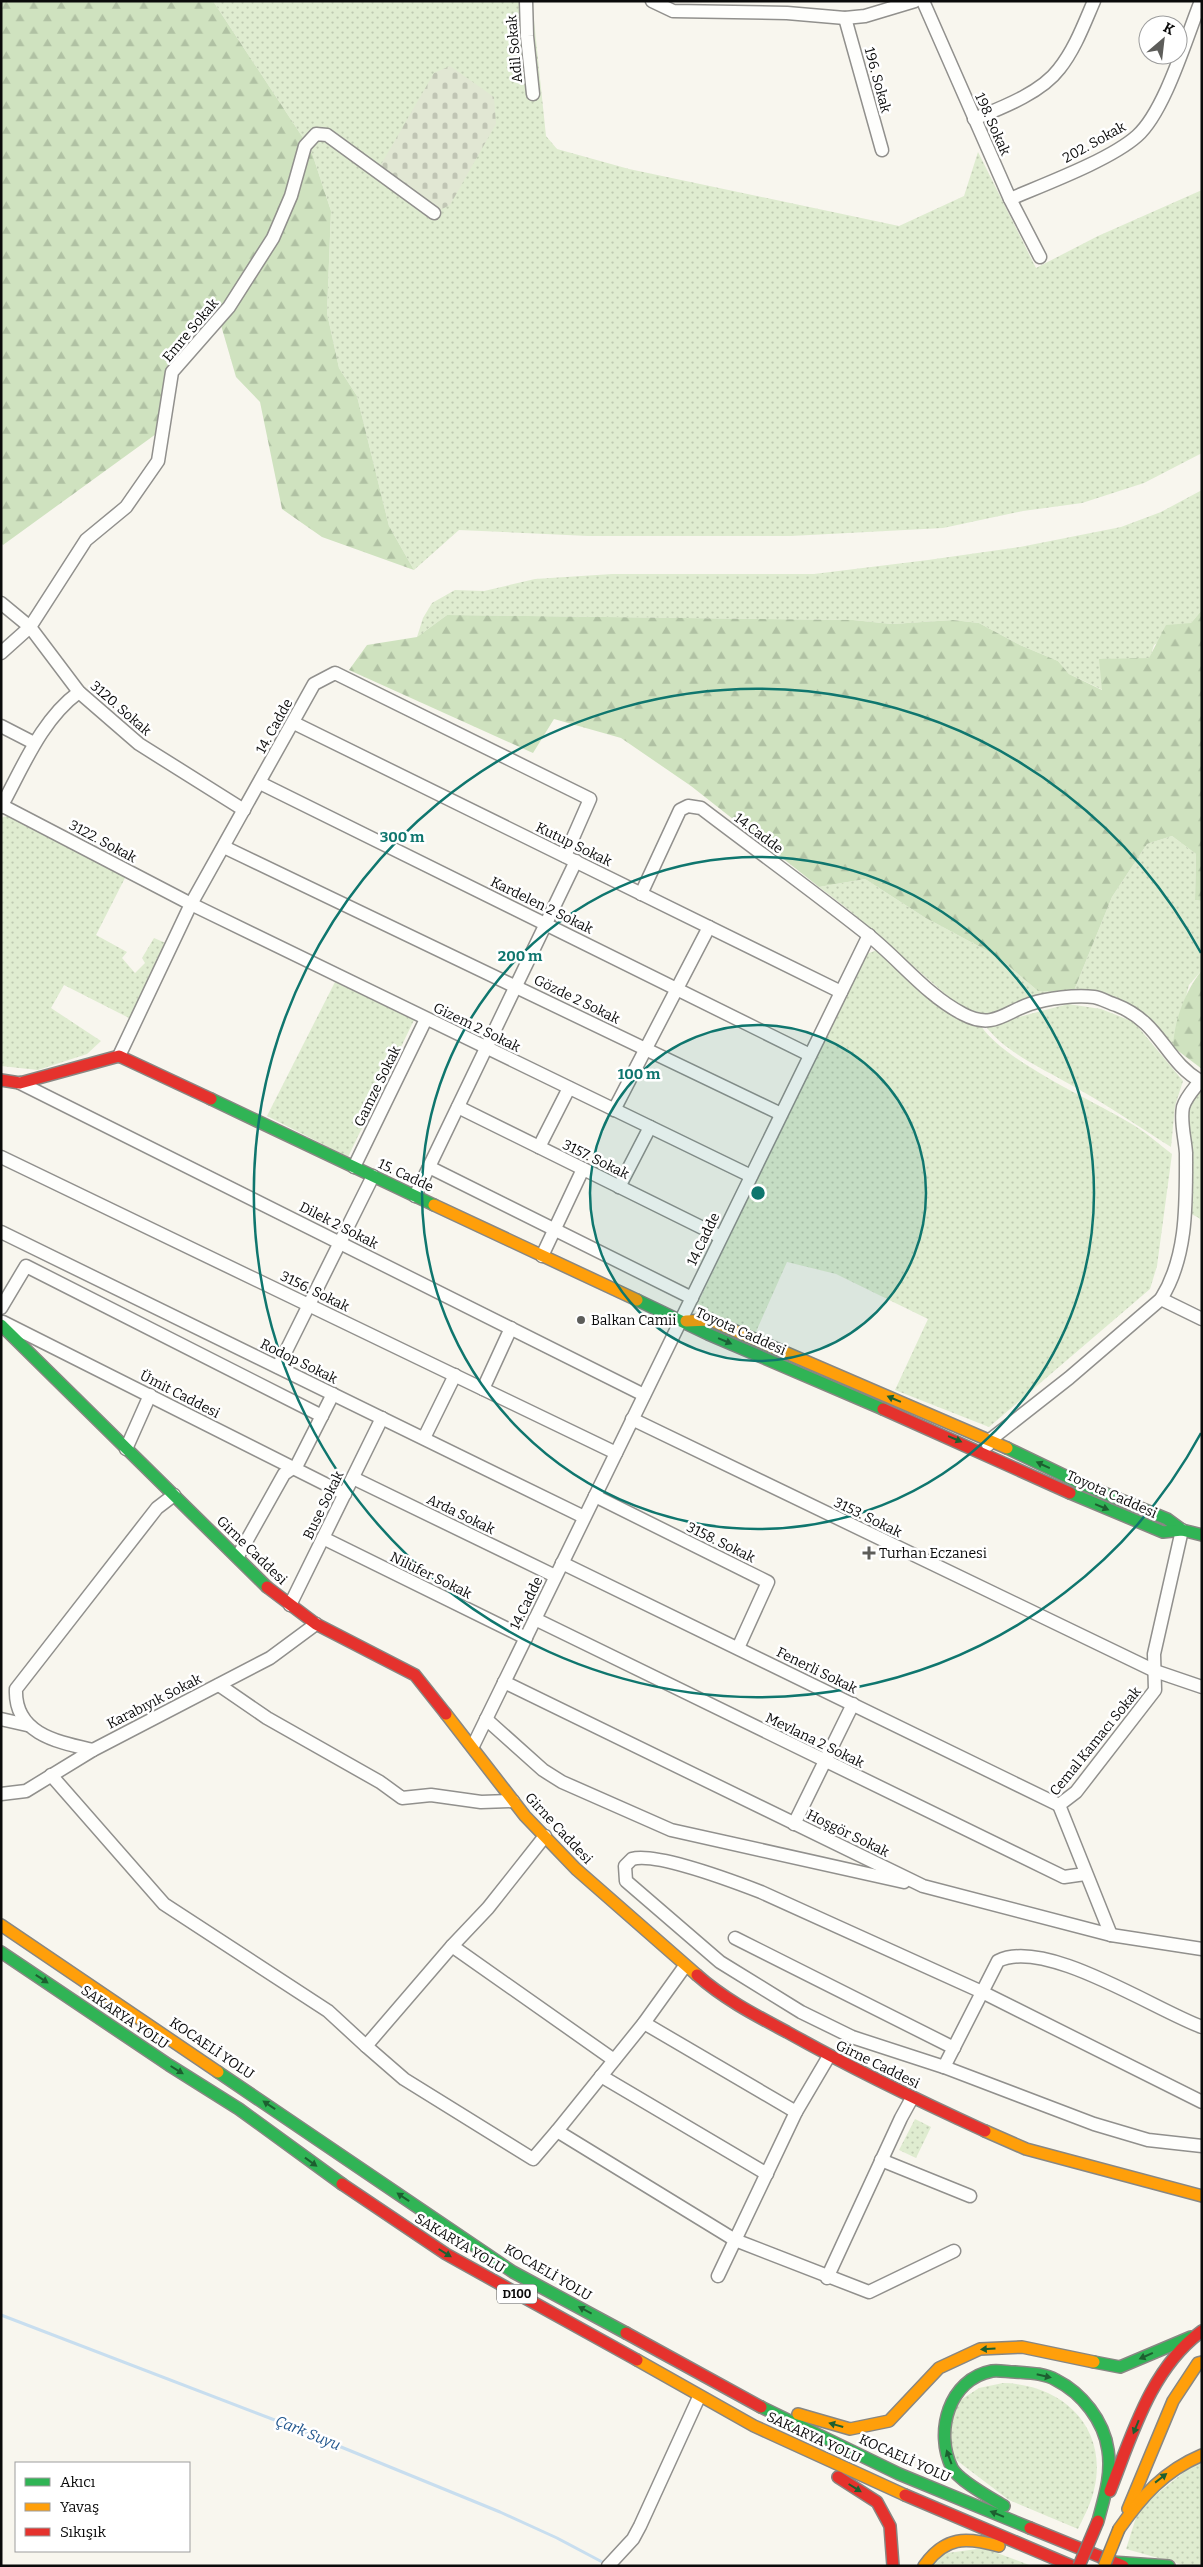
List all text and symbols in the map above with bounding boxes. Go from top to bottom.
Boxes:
street label: Adil Sokak [503,14,526,84]
north arrow [1138,15,1188,65]
text: K [1160,19,1177,39]
street label: 196. Sokak [861,45,894,115]
street label: 198. Sokak [971,90,1014,158]
street label: 202. Sokak [1060,118,1129,167]
street label: Emre Sokak [159,295,222,366]
street label: 3120. Sokak [87,677,154,739]
street label: 14. Cadde [252,696,296,757]
street label: 14.Cadde [731,809,787,857]
street label: 3122. Sokak [66,817,139,866]
street label: Kutup Sokak [533,819,615,870]
text: 300 m [380,828,425,846]
street label: Kardelen 2 Sokak [488,873,596,938]
text: 200 m [498,947,543,965]
street label: Gözde 2 Sokak [531,971,623,1028]
street label: Gizem 2 Sokak [430,999,523,1056]
street label: Gamze Sokak [351,1043,404,1129]
text: 100 m [618,1065,661,1083]
street label: 3157. Sokak [560,1136,632,1183]
street label: 15. Cadde [375,1155,436,1196]
centre of rings [749,1184,767,1202]
street label: Dilek 2 Sokak [296,1198,381,1253]
street label: 14.Cadde [683,1210,724,1269]
street label: 3156. Sokak [278,1267,352,1315]
street label: Toyota Caddesi [693,1304,789,1359]
place label: Balkan Camii [591,1312,676,1329]
marker: Balkan Camii [575,1314,587,1326]
street label: Rodop Sokak [257,1335,340,1387]
one-way arrow [718,1337,732,1345]
street label: Ümit Caddesi [137,1367,223,1422]
one-way arrow [887,1395,901,1403]
one-way arrow [947,1436,962,1444]
one-way arrow [1036,1461,1050,1469]
street label: Toyota Caddesi [1064,1467,1160,1522]
street label: Buse Sokak [300,1468,347,1542]
street label: Arda Sokak [424,1491,498,1538]
street label: 3153. Sokak [831,1494,905,1541]
one-way arrow [1095,1503,1109,1511]
street label: Girne Caddesi [213,1513,290,1588]
street label: 3158. Sokak [684,1519,758,1566]
place label: Turhan Eczanesi [879,1545,987,1562]
marker: Turhan Eczanesi [863,1547,875,1559]
street label: Nilüfer Sokak [387,1548,474,1603]
street label: 14.Cadde [506,1574,547,1633]
street label: Fenerli Sokak [774,1644,860,1697]
street label: Karabıyık Sokak [104,1670,204,1733]
street label: Cemal Kamacı Sokak [1046,1683,1145,1799]
street label: Mevlana 2 Sokak [763,1709,867,1772]
street label: Girne Caddesi [521,1789,596,1868]
street label: Hoşgör Sokak [804,1806,892,1861]
one-way arrow [36,1974,49,1984]
street label: SAKARYA YOLU [78,1982,172,2053]
street label: KOCAELİ YOLU [166,2014,258,2083]
street label: Girne Caddesi [833,2037,923,2092]
one-way arrow [170,2065,183,2075]
one-way arrow [262,2100,275,2110]
one-way arrow [304,2156,317,2167]
one-way arrow [396,2192,410,2201]
street label: SAKARYA YOLU [412,2210,508,2277]
street label: KOCAELİ YOLU [501,2240,595,2305]
one-way arrow [438,2249,451,2258]
road number: D100 [497,2284,537,2304]
one-way arrow [578,2306,592,2314]
one-way arrow [980,2346,996,2354]
one-way arrow [1139,2353,1153,2361]
one-way arrow [1037,2372,1052,2380]
street label: SAKARYA YOLU [764,2408,864,2467]
water label: Çark Suyu [273,2412,343,2454]
one-way arrow [829,2420,844,2428]
one-way arrow [1132,2420,1140,2434]
street label: KOCAELİ YOLU [856,2431,954,2486]
one-way arrow [945,2450,952,2465]
legend [15,2462,190,2552]
text: Akıcı [60,2473,96,2491]
one-way arrow [1154,2473,1167,2484]
one-way arrow [848,2483,861,2492]
text: Yavaş [60,2498,99,2516]
one-way arrow [990,2510,1004,2518]
text: Sıkışık [60,2523,107,2541]

